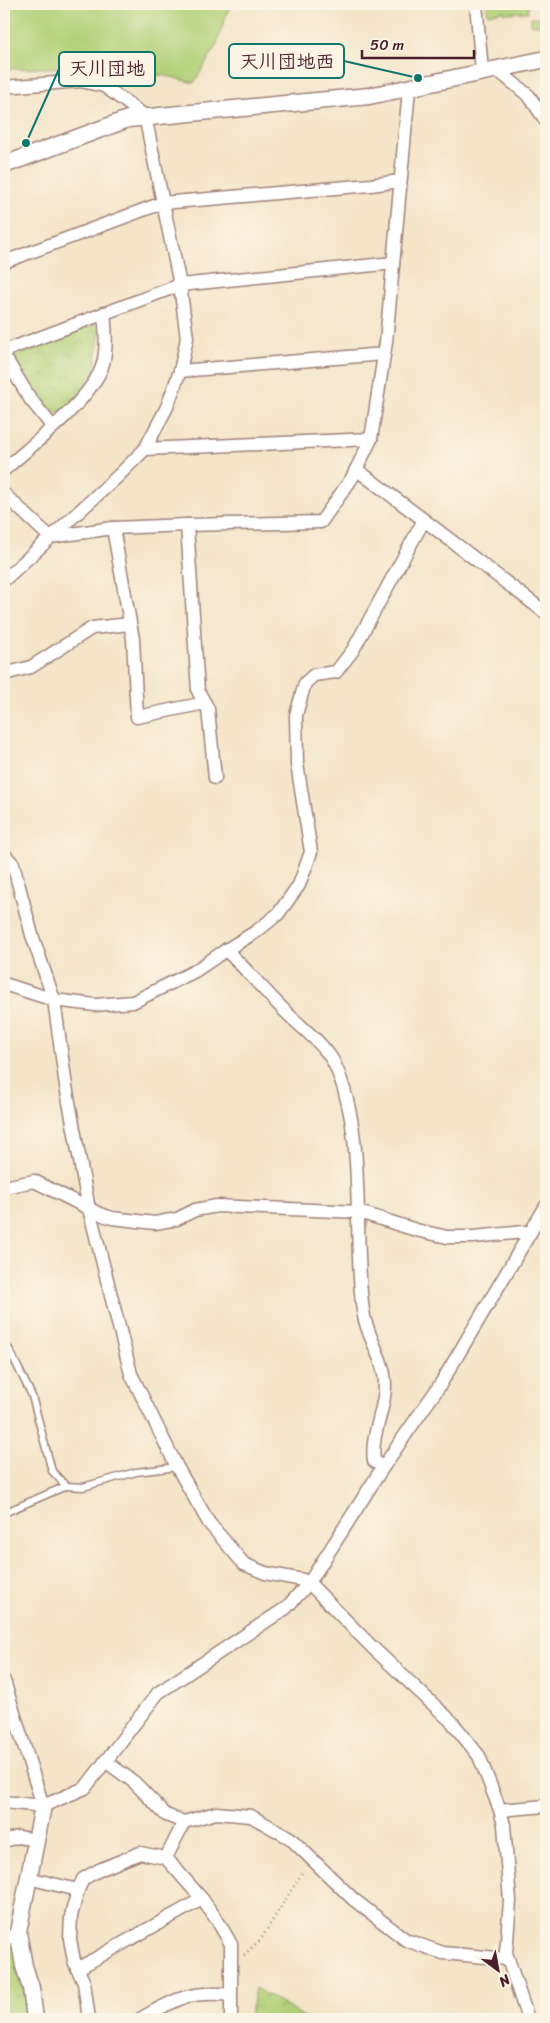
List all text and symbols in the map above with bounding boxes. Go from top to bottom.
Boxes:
scale bar [362,28,475,60]
text: 50 m [370,32,405,58]
callout: 天川団地西 [229,44,344,78]
text: 天川団地西 [239,45,335,78]
callout: 天川団地 [59,52,155,86]
text: 天川団地 [69,52,145,85]
north arrow [472,1946,522,1996]
text: N [494,1967,516,1994]

